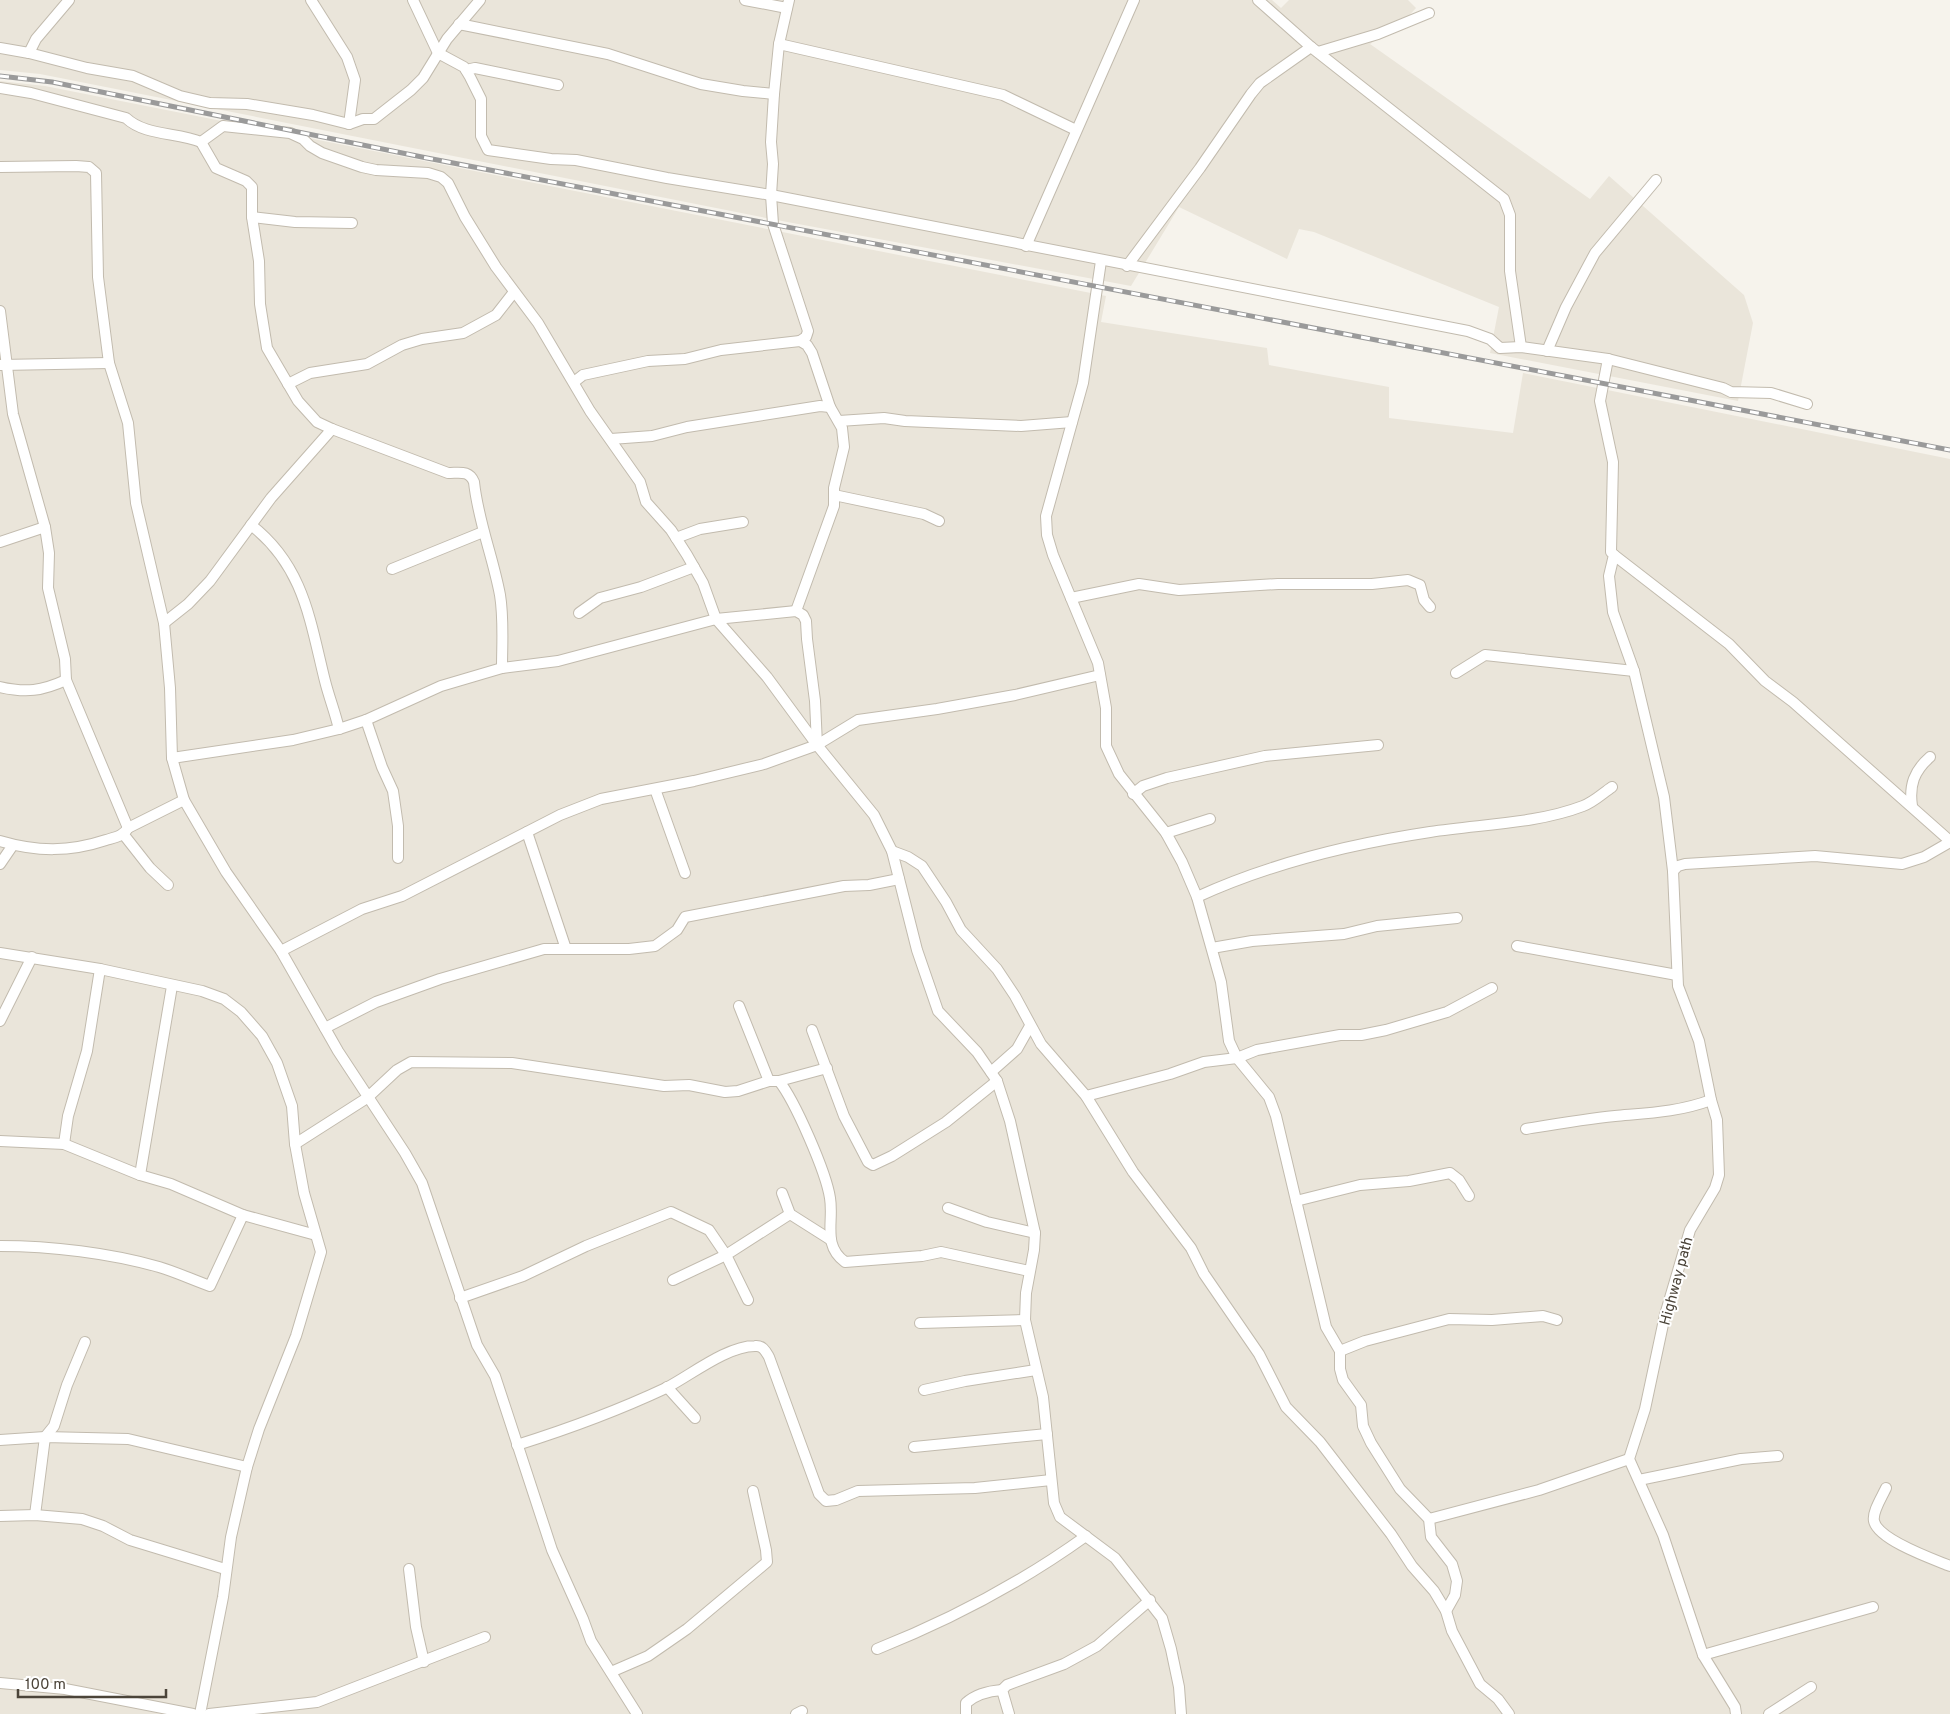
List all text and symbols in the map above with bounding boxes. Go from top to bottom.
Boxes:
street label: Highway path [1656,1235,1698,1328]
scale bar [18,1666,165,1698]
text: 100 m [25,1676,66,1695]

